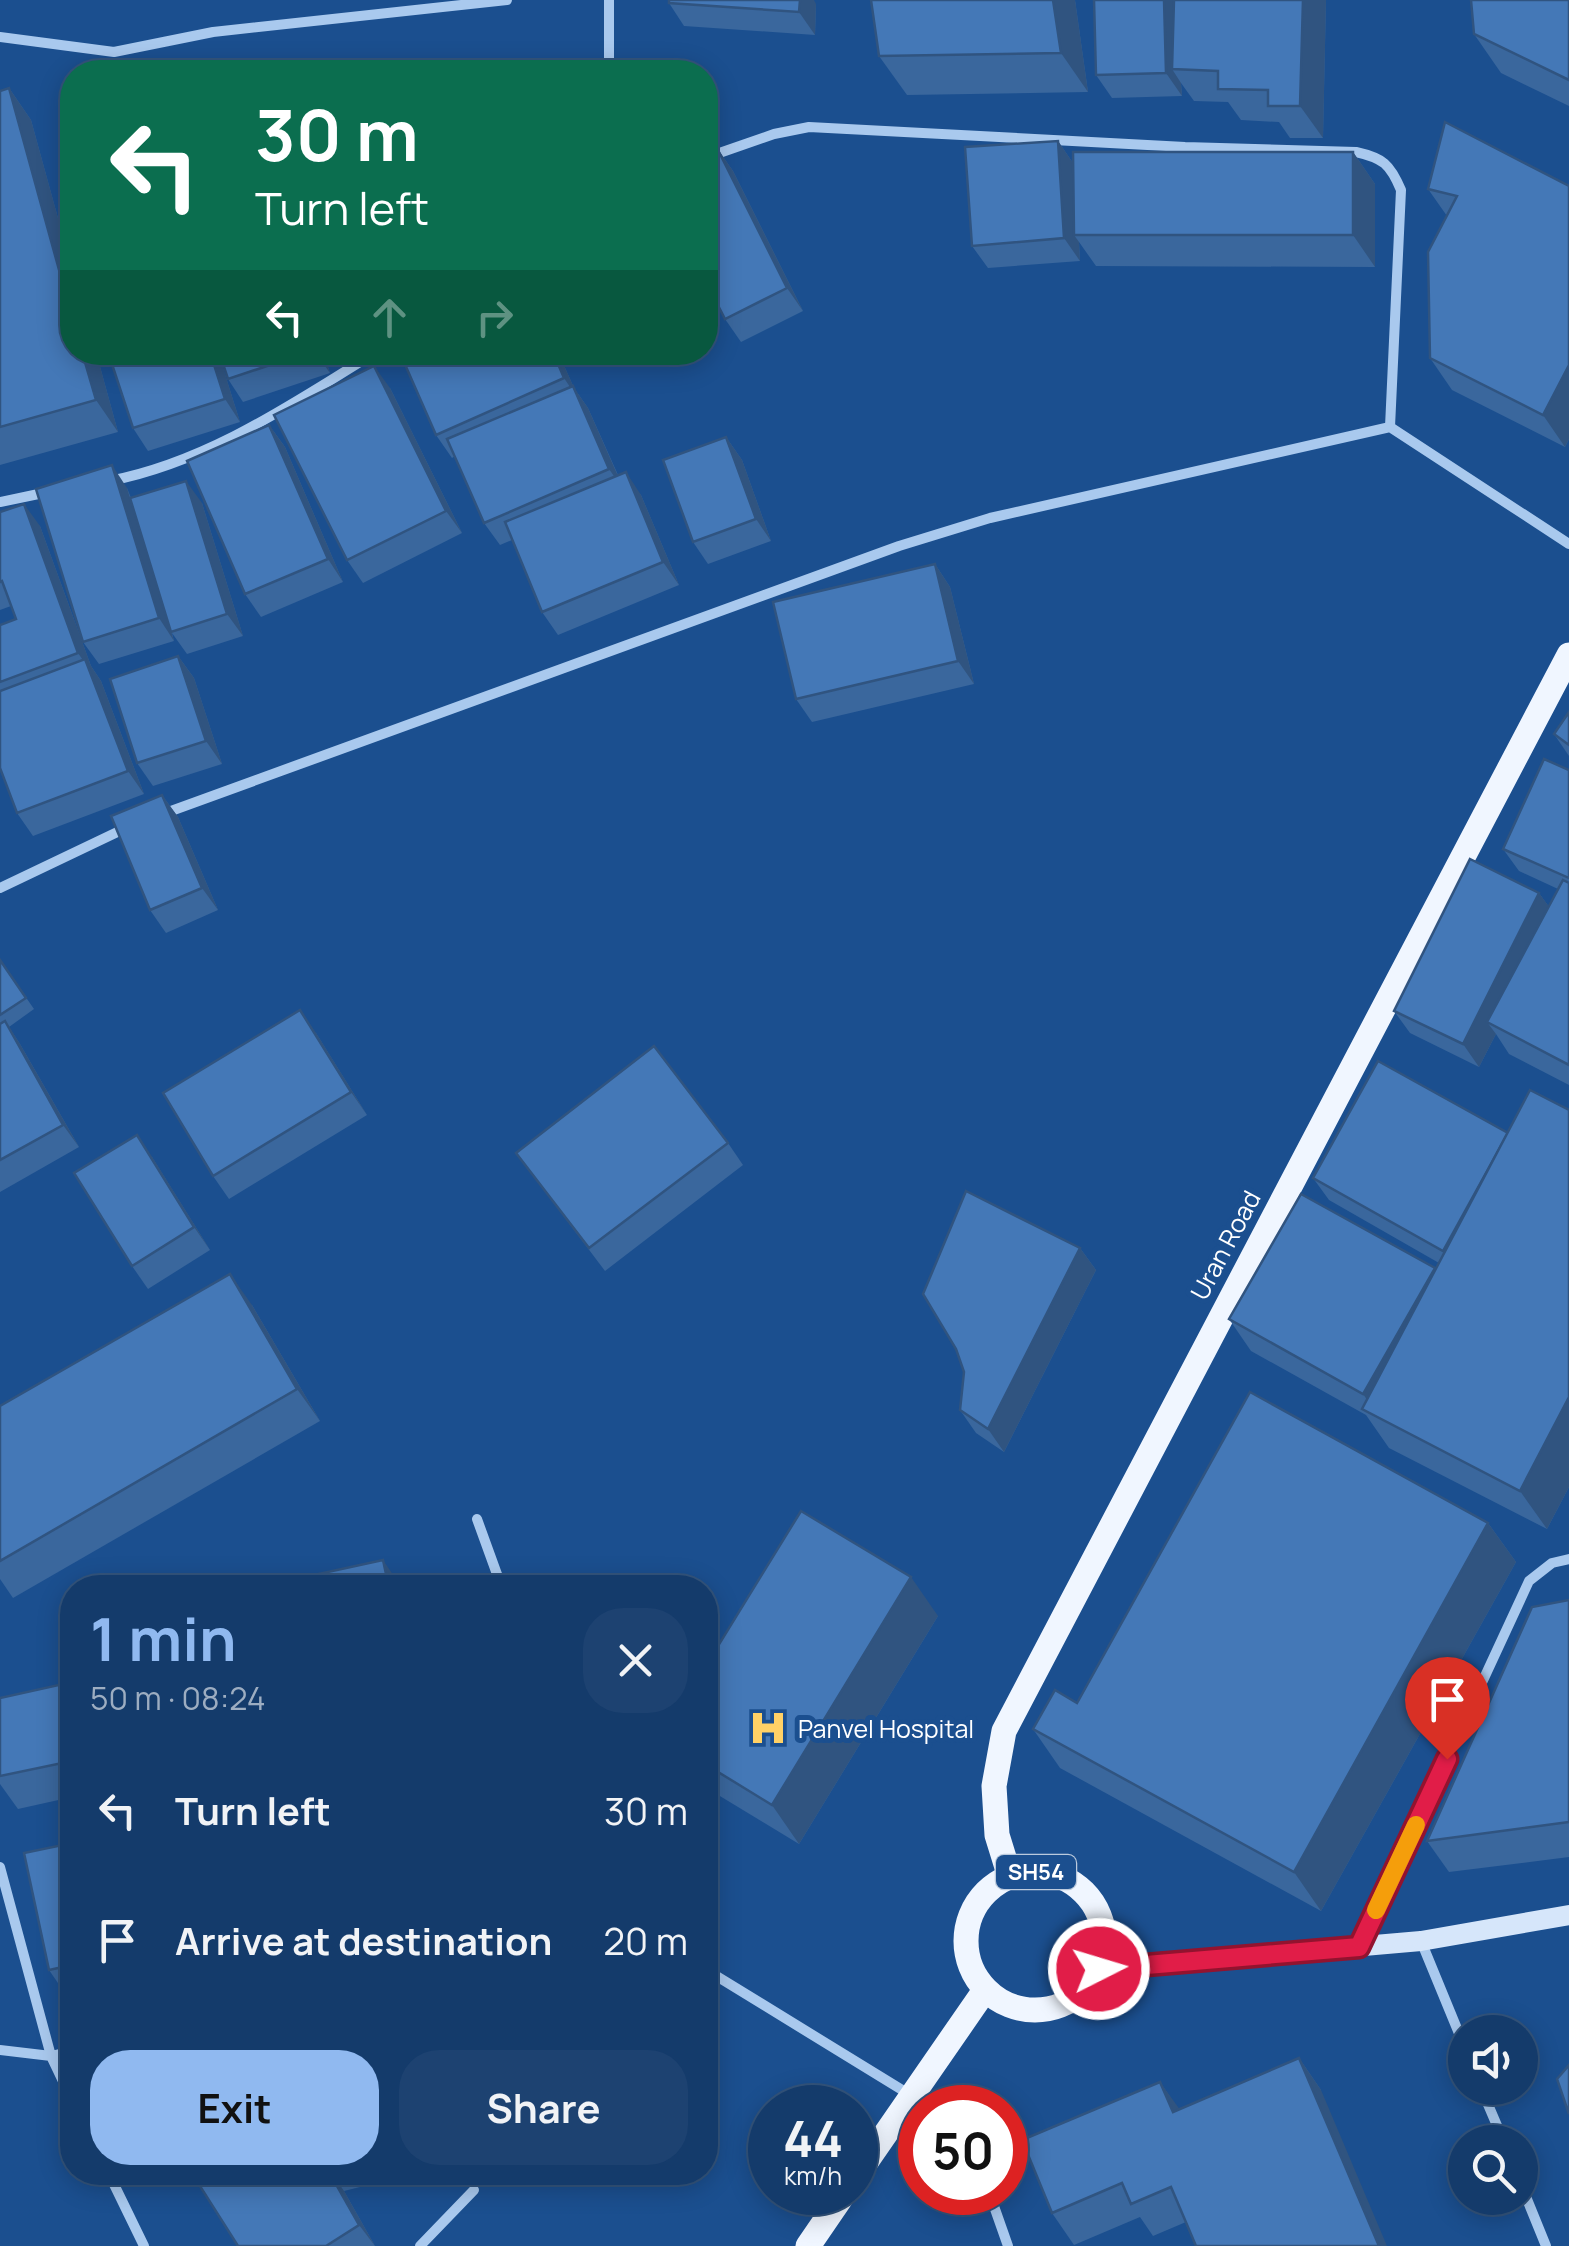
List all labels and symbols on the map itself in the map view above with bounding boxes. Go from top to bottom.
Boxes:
street label: Uran Road [1182,1184,1268,1306]
pin [1405,1657,1490,1760]
hospital icon: Panvel Hospital [747,1707,789,1749]
place label: Panvel Hospital [798,1711,974,1746]
road number: SH54 [996,1855,1076,1889]
position arrow [1047,1917,1151,2021]
speed limit sign: 50 [898,2085,1028,2215]

